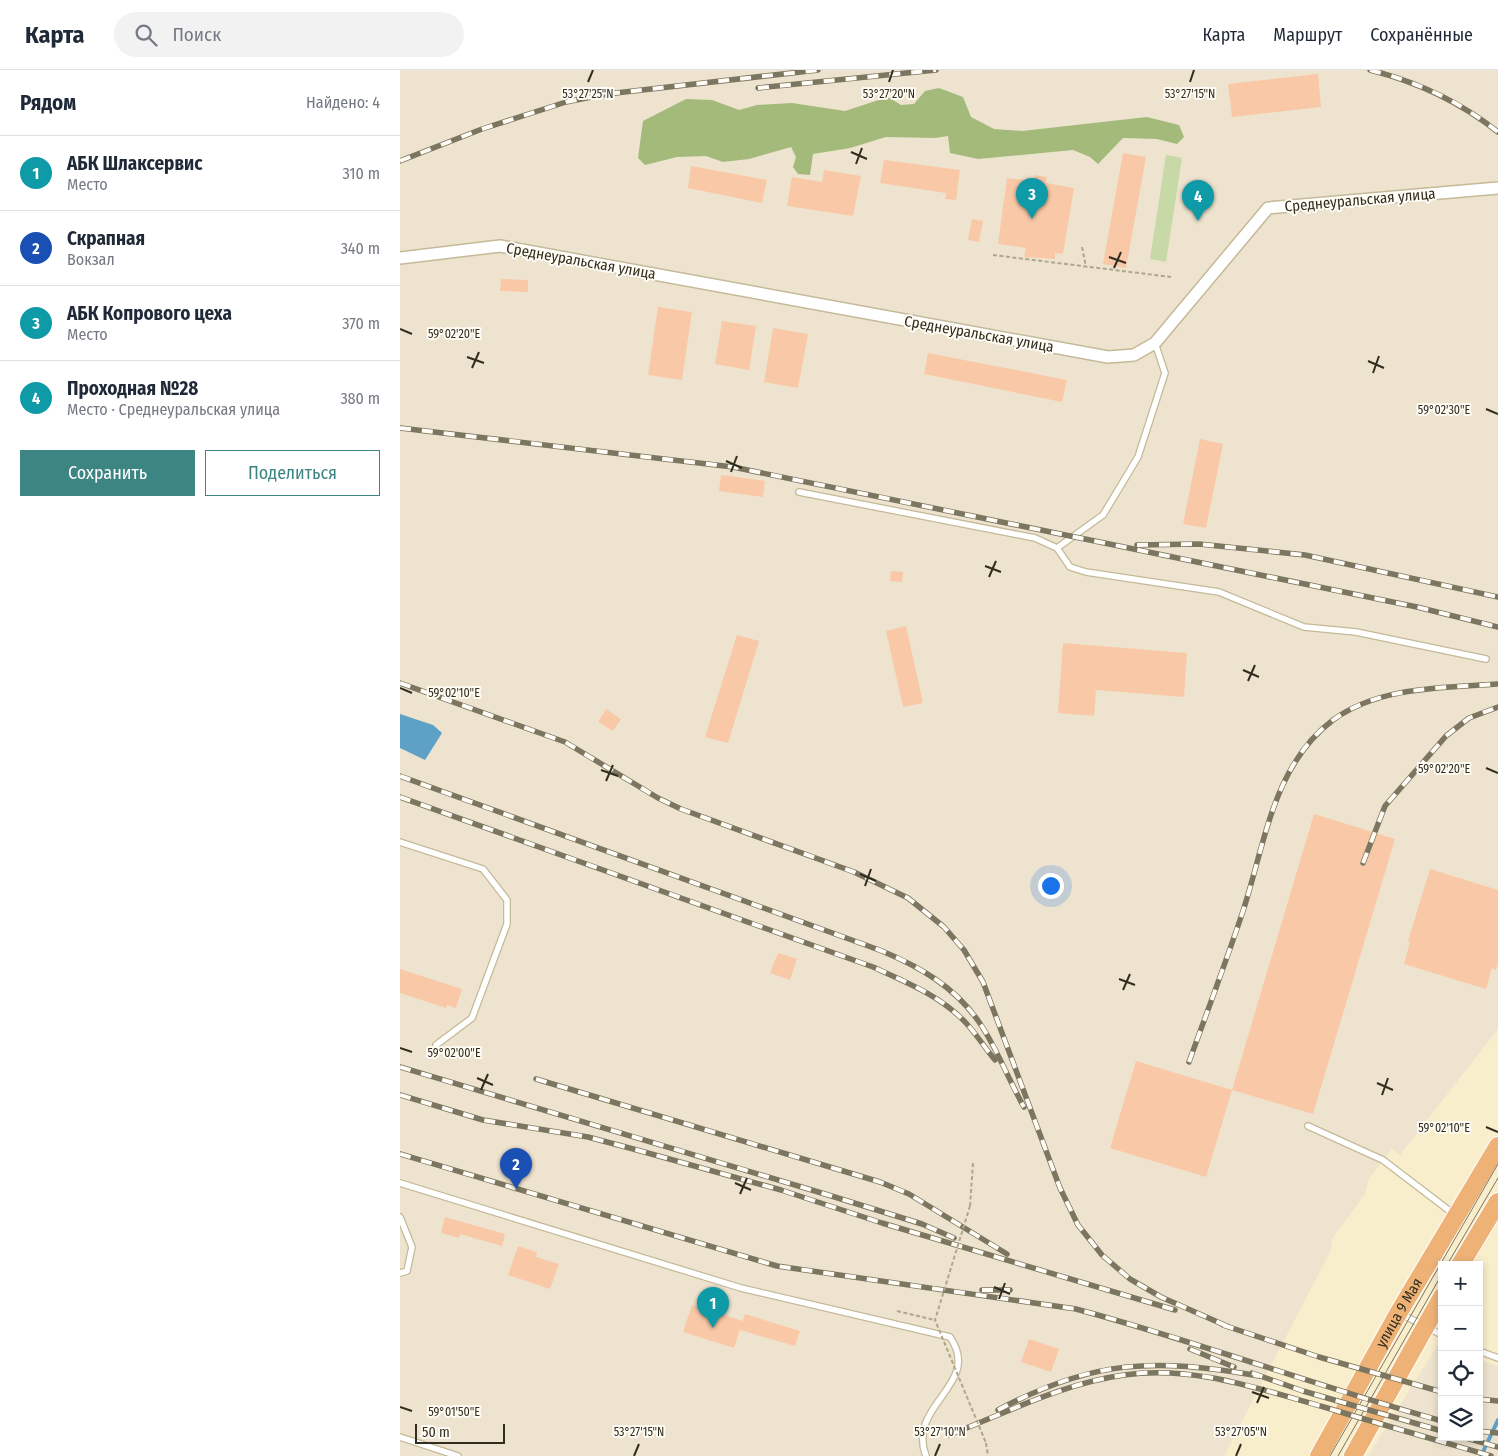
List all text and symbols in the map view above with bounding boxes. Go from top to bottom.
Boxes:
search box [114,12,464,57]
text: Карта [25,21,84,49]
icon: search [132,21,160,49]
text: Поиск [172,23,221,46]
text: Карта [1202,24,1245,46]
text: Маршрут [1273,24,1342,46]
text: Сохранённые [1370,24,1473,46]
text: 53°27'25"N [562,87,614,101]
text: 53°27'20"N [863,87,915,101]
text: 53°27'15"N [1165,87,1215,101]
text: Рядом [20,90,76,116]
text: Найдено: 4 [306,93,380,112]
text: АБК Шлаксервис [67,152,202,175]
text: 1 [33,164,39,183]
text: 310 m [343,164,380,183]
text: Место [67,175,108,194]
pin: 3 [1016,178,1048,219]
pin: 4 [1182,180,1214,221]
street label: Среднеуральская улица [1284,184,1436,216]
text: Скрапная [67,227,145,250]
text: 2 [32,239,40,258]
text: 340 m [341,239,380,258]
street label: Среднеуральская улица [505,239,657,283]
text: Вокзал [67,250,115,269]
text: АБК Копрового цеха [67,302,232,325]
street label: Среднеуральская улица [903,312,1055,356]
text: 3 [32,314,40,333]
text: 370 m [342,314,380,333]
text: Место [67,325,108,344]
text: 59°02'20"E [428,327,480,341]
text: Проходная №28 [67,377,198,400]
text: 4 [32,389,40,408]
text: 380 m [340,389,380,408]
text: Место · Среднеуральская улица [67,400,280,419]
text: 59°02'30"E [1418,403,1471,417]
button: Сохранить [20,450,195,496]
button: Поделиться [205,450,380,496]
text: 59°02'10"E [428,686,480,700]
text: 59°02'20"E [1418,762,1470,776]
your location [1038,873,1064,899]
text: 59°02'00"E [427,1046,481,1060]
text: 59°02'10"E [1418,1121,1470,1135]
pin: 2 [500,1148,532,1189]
map controls [1438,1261,1483,1441]
button: + [1438,1261,1483,1306]
street label: улица 9 Мая [1372,1275,1426,1351]
pin: 1 [697,1287,729,1328]
button: − [1438,1306,1483,1351]
button: locate [1438,1351,1483,1396]
button: layers [1438,1396,1483,1441]
text: 59°01'50"E [428,1405,480,1419]
scale bar [415,1421,505,1444]
text: 50 m [422,1424,450,1441]
text: 53°27'15"N [614,1425,664,1439]
text: 53°27'10"N [914,1425,966,1439]
text: 53°27'05"N [1215,1425,1267,1439]

